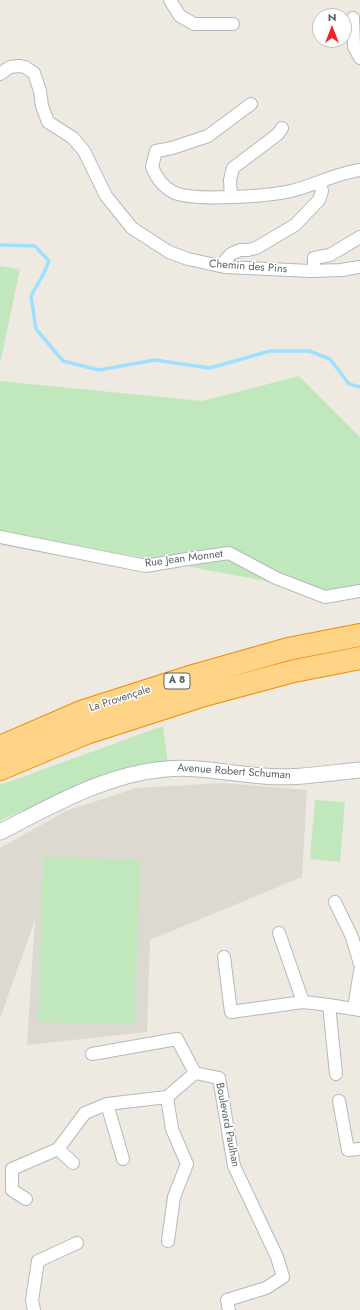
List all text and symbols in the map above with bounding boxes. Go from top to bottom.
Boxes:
north arrow [312,8,352,48]
text: N [328,9,336,25]
street label: Chemin des Pins [209,258,287,276]
street label: Rue Jean Monnet [144,548,224,570]
road number: A 8 [164,673,190,689]
street label: La Provençale [88,683,152,715]
street label: Avenue Robert Schuman [177,761,291,783]
street label: Boulevard Paulhan [212,1082,242,1168]

